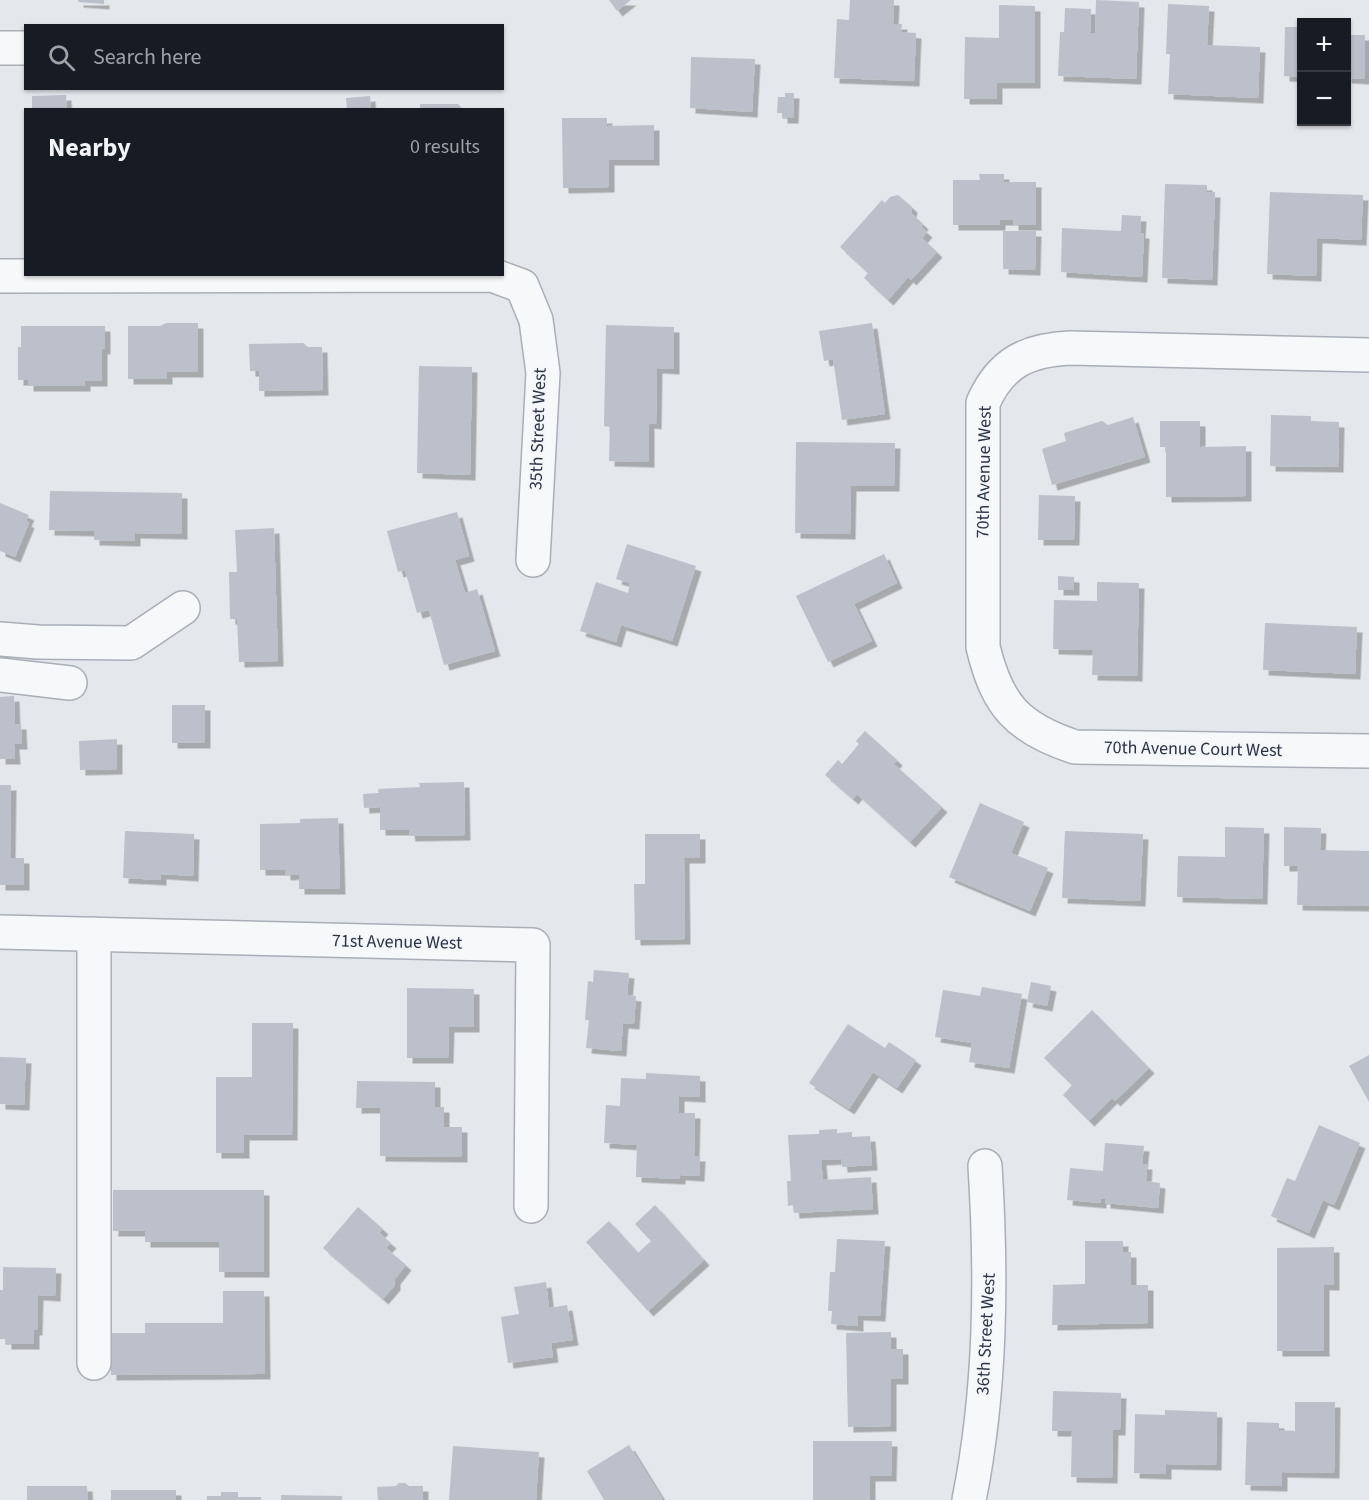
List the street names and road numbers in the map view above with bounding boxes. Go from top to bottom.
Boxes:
street label: 35th Street West [523,367,553,491]
street label: 70th Avenue West [970,405,998,539]
street label: 70th Avenue Court West [1104,735,1282,763]
street label: 71st Avenue West [332,928,462,956]
street label: 36th Street West [970,1272,1002,1396]

